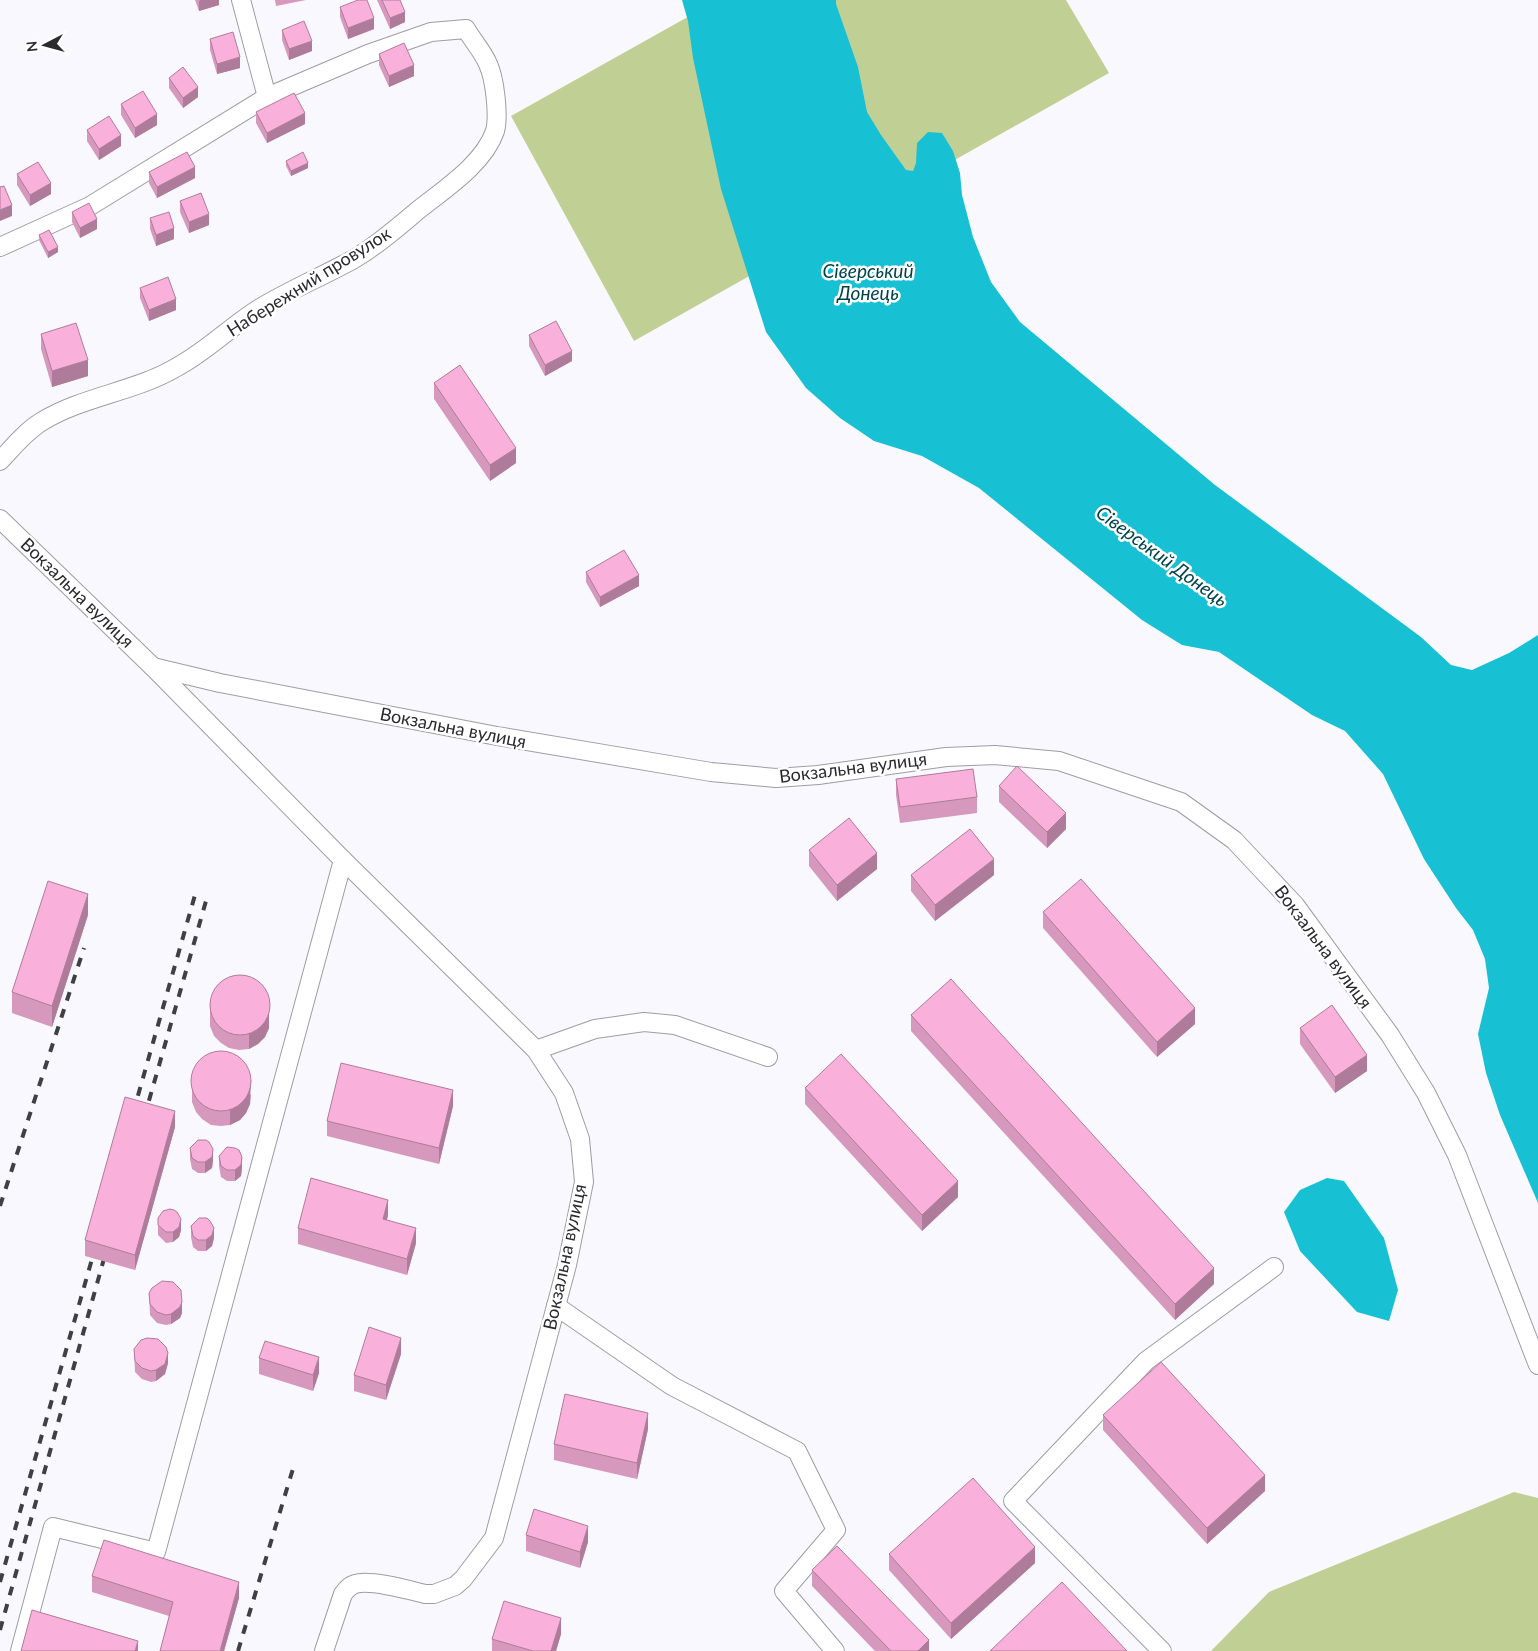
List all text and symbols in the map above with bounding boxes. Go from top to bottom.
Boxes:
north arrow [20,20,70,70]
text: N [23,40,41,53]
street label: Набережний провулок [222,221,395,341]
water label: Сіверський Донець [823,259,913,304]
water label: Сіверський Донець [1092,500,1233,611]
street label: Вокзальна вулиця [17,533,139,652]
street label: Вокзальна вулиця [378,702,528,752]
street label: Вокзальна вулиця [778,747,928,787]
street label: Вокзальна вулиця [1270,880,1377,1012]
street label: Вокзальна вулиця [538,1182,590,1332]

